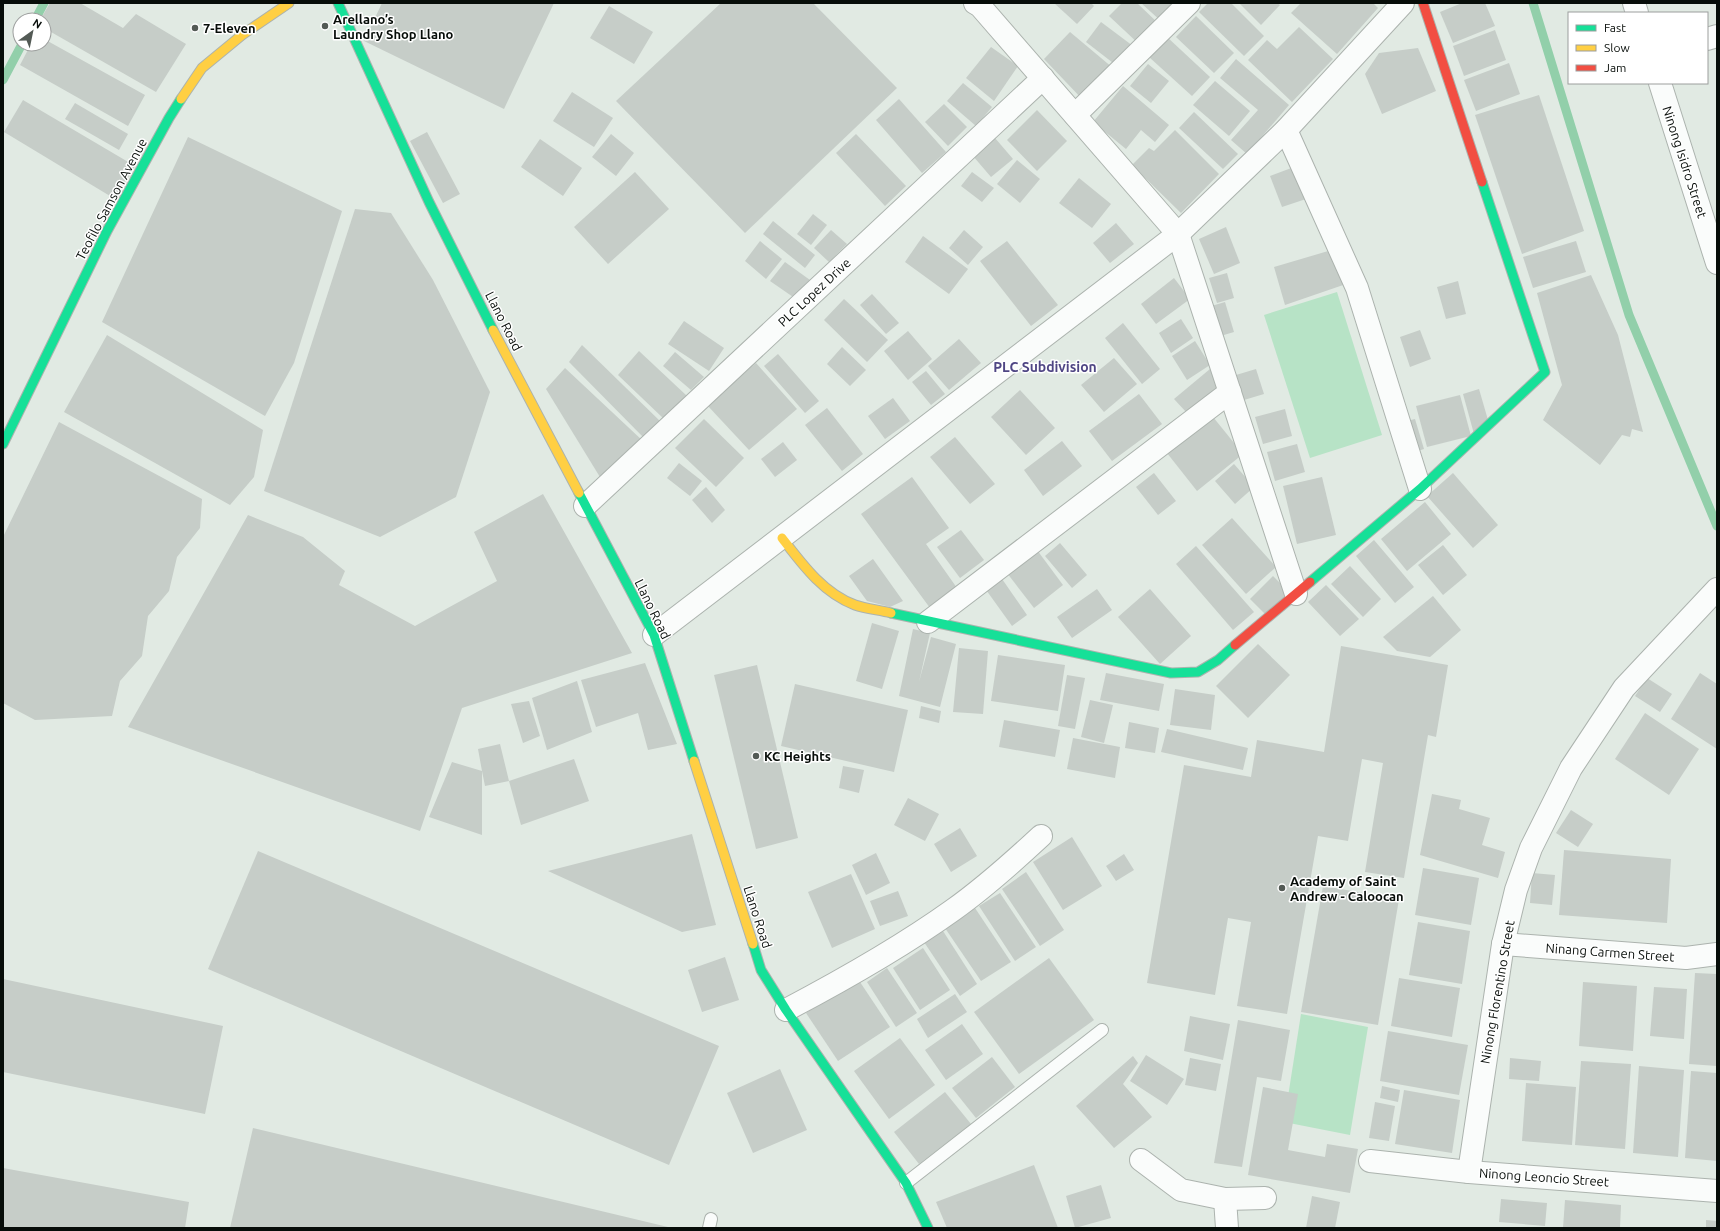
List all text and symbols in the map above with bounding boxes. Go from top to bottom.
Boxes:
north arrow [12,12,52,52]
place label: Arellano’s Laundry Shop Llano [333,12,454,41]
legend [1568,12,1708,84]
text: N [31,16,44,31]
place label: 7-Eleven [203,21,256,35]
marker: Arellano’s Laundry Shop Llano [320,21,330,31]
text: Fast [1604,21,1626,34]
marker: 7-Eleven [190,23,200,33]
text: Slow [1604,41,1630,54]
text: Jam [1604,61,1626,74]
street label: Ninong Isidro Street [1660,104,1710,220]
street label: Teofilo Samson Avenue [73,136,149,262]
street label: PLC Lopez Drive [775,255,853,329]
street label: Llano Road [483,289,525,353]
district label: PLC Subdivision [993,359,1097,375]
street label: Llano Road [633,577,673,641]
place label: KC Heights [764,749,831,763]
marker: KC Heights [751,751,761,761]
place label: Academy of Saint Andrew - Caloocan [1290,874,1404,903]
marker: Academy of Saint Andrew - Caloocan [1277,883,1287,893]
street label: Llano Road [741,884,775,950]
street label: Ninong Florentino Street [1477,919,1517,1065]
street label: Ninang Carmen Street [1545,941,1675,963]
street label: Ninong Leoncio Street [1479,1165,1609,1189]

